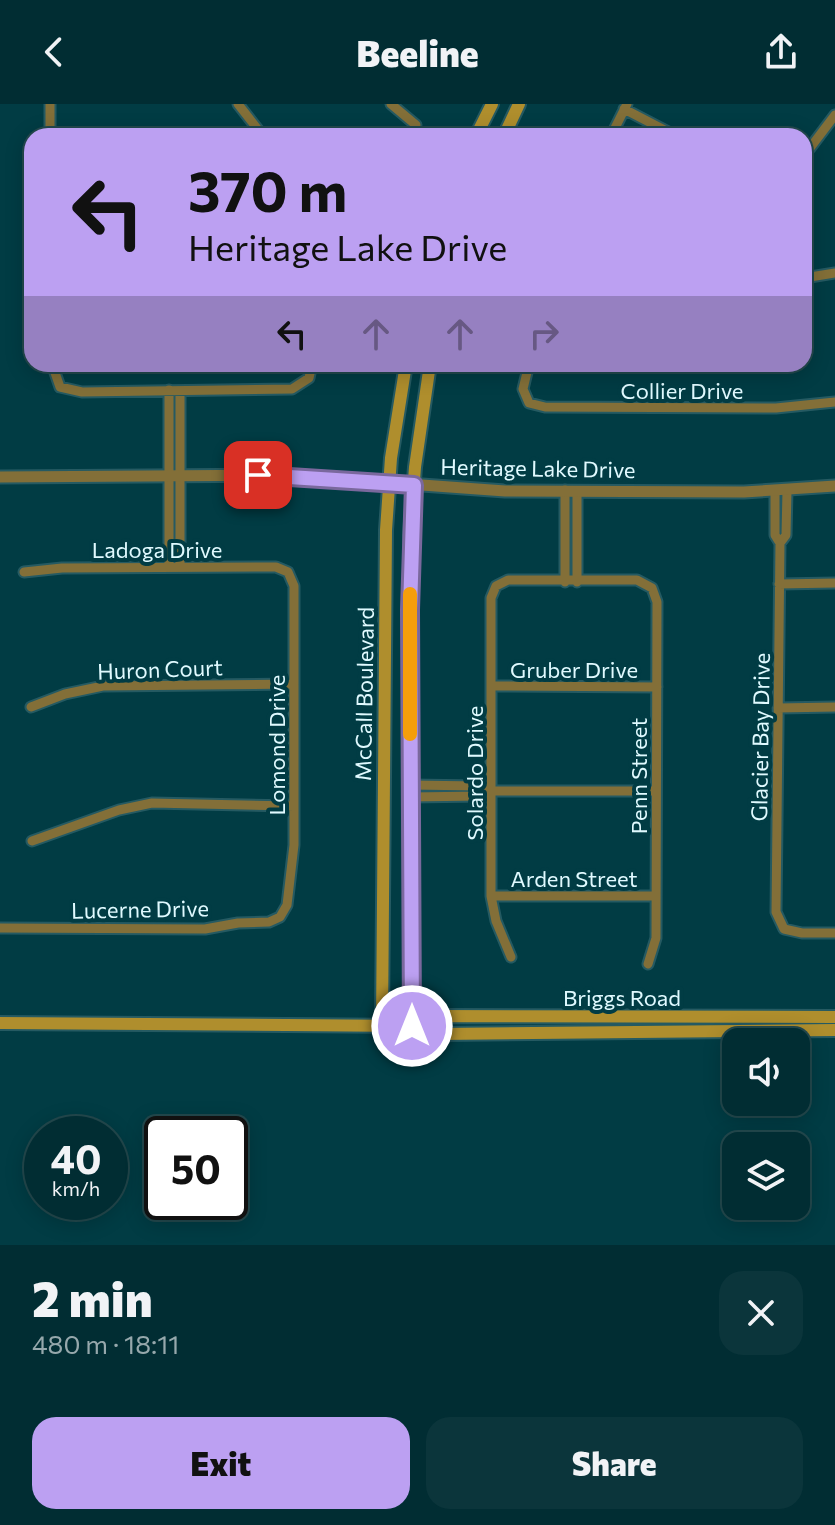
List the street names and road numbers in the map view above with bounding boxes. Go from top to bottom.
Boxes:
street label: Collier Drive [621,377,743,404]
street label: Heritage Lake Drive [440,453,636,483]
street label: Ladoga Drive [92,536,222,563]
street label: McCall Boulevard [349,607,379,781]
street label: Glacier Bay Drive [745,652,775,822]
street label: Huron Court [97,653,223,685]
street label: Gruber Drive [510,656,638,683]
street label: Lomond Drive [263,675,290,815]
street label: Solardo Drive [461,706,488,840]
street label: Penn Street [625,718,652,834]
street label: Arden Street [511,865,637,892]
street label: Lucerne Drive [71,894,209,924]
street label: Briggs Road [563,984,681,1011]

